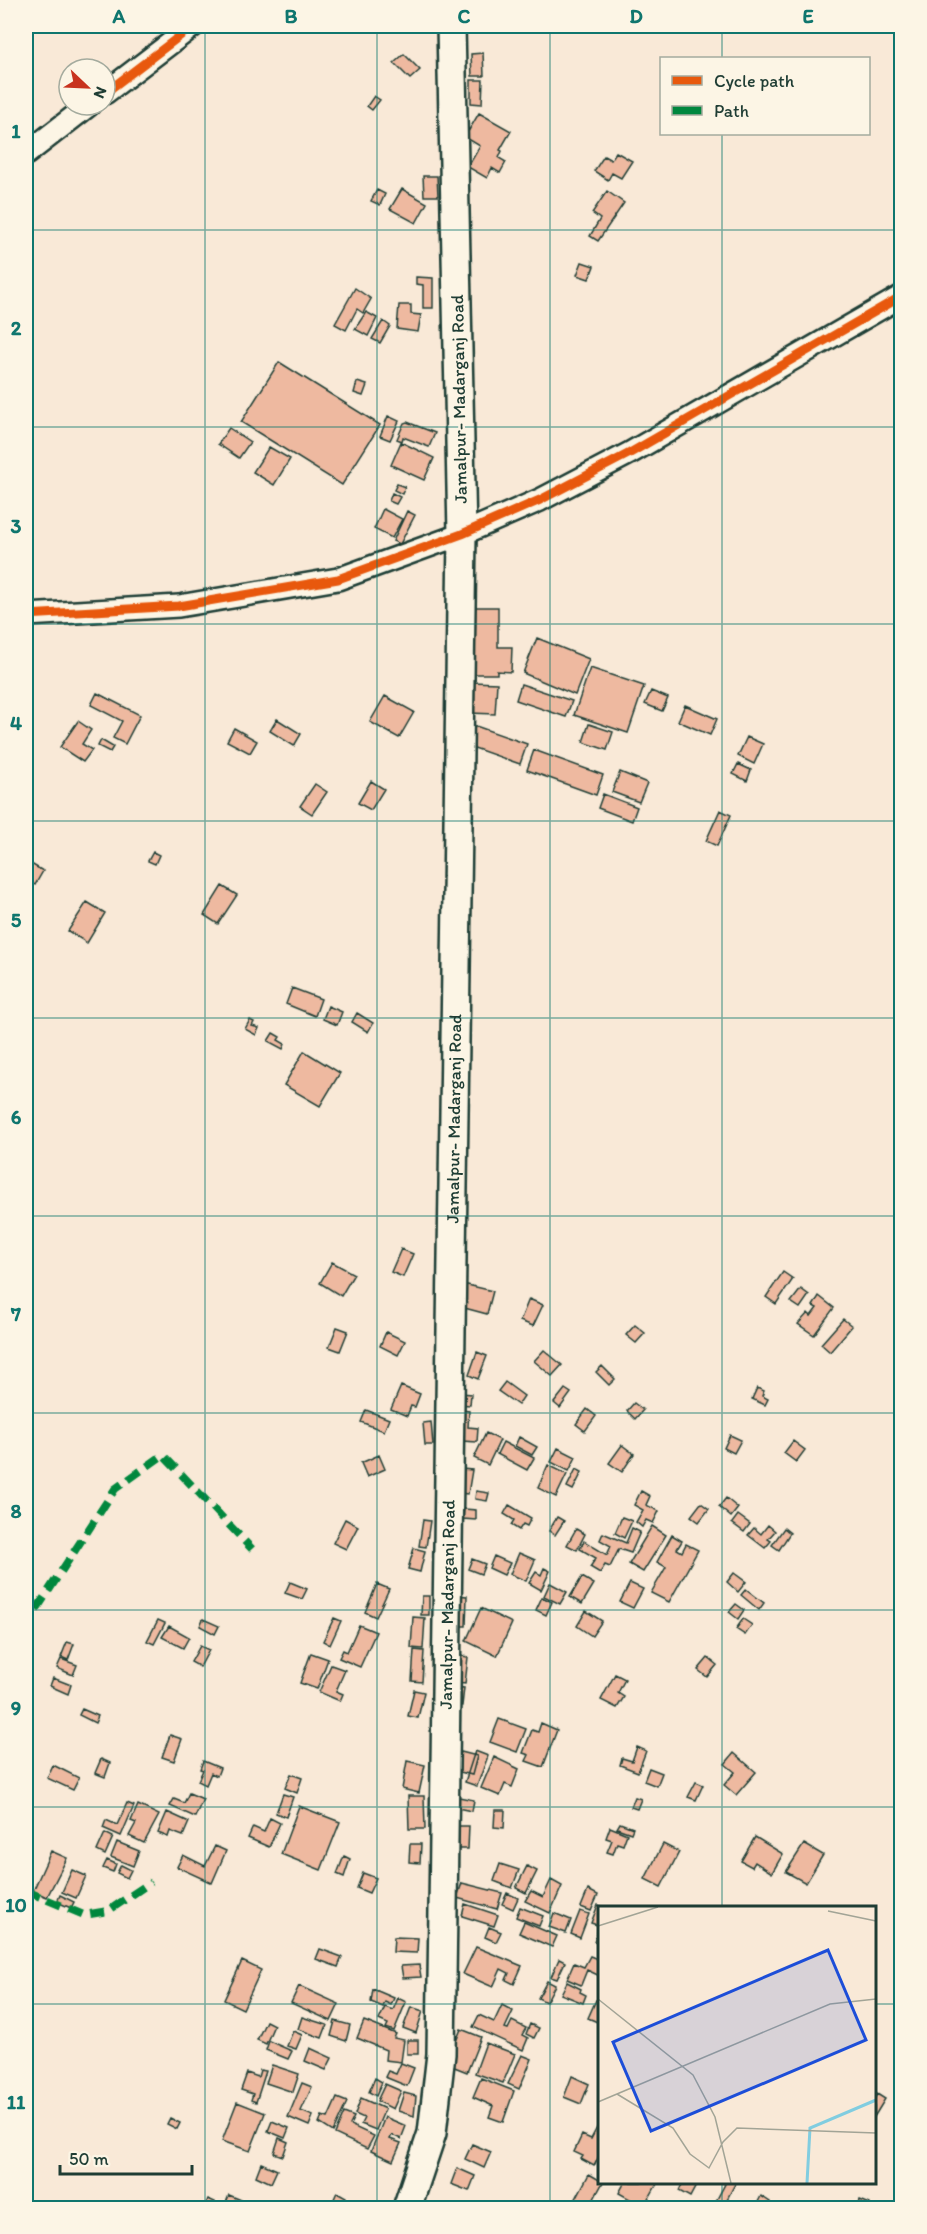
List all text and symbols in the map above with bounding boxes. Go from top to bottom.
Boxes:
text: A [112,4,126,28]
text: B [285,4,298,28]
text: C [458,4,471,28]
text: D [629,4,643,28]
text: E [802,4,814,28]
north arrow [57,57,117,117]
legend [660,57,870,135]
text: Cycle path [714,70,795,92]
text: N [89,84,111,101]
text: Path [714,100,749,122]
text: 1 [11,119,21,143]
street label: Jamalpur- Madarganj Road [446,294,472,504]
text: 2 [11,316,22,340]
text: 3 [11,514,22,538]
text: 4 [10,711,22,735]
text: 5 [11,908,22,932]
street label: Jamalpur- Madarganj Road [441,1014,466,1224]
text: 6 [11,1105,22,1129]
text: 7 [10,1302,21,1326]
text: 8 [11,1499,22,1523]
street label: Jamalpur- Madarganj Road [435,1500,460,1710]
text: 9 [11,1696,21,1720]
text: 10 [5,1893,27,1917]
inset map [598,1906,876,2183]
text: 11 [7,2090,26,2114]
scale bar [60,2138,192,2176]
text: 50 m [69,2148,109,2170]

